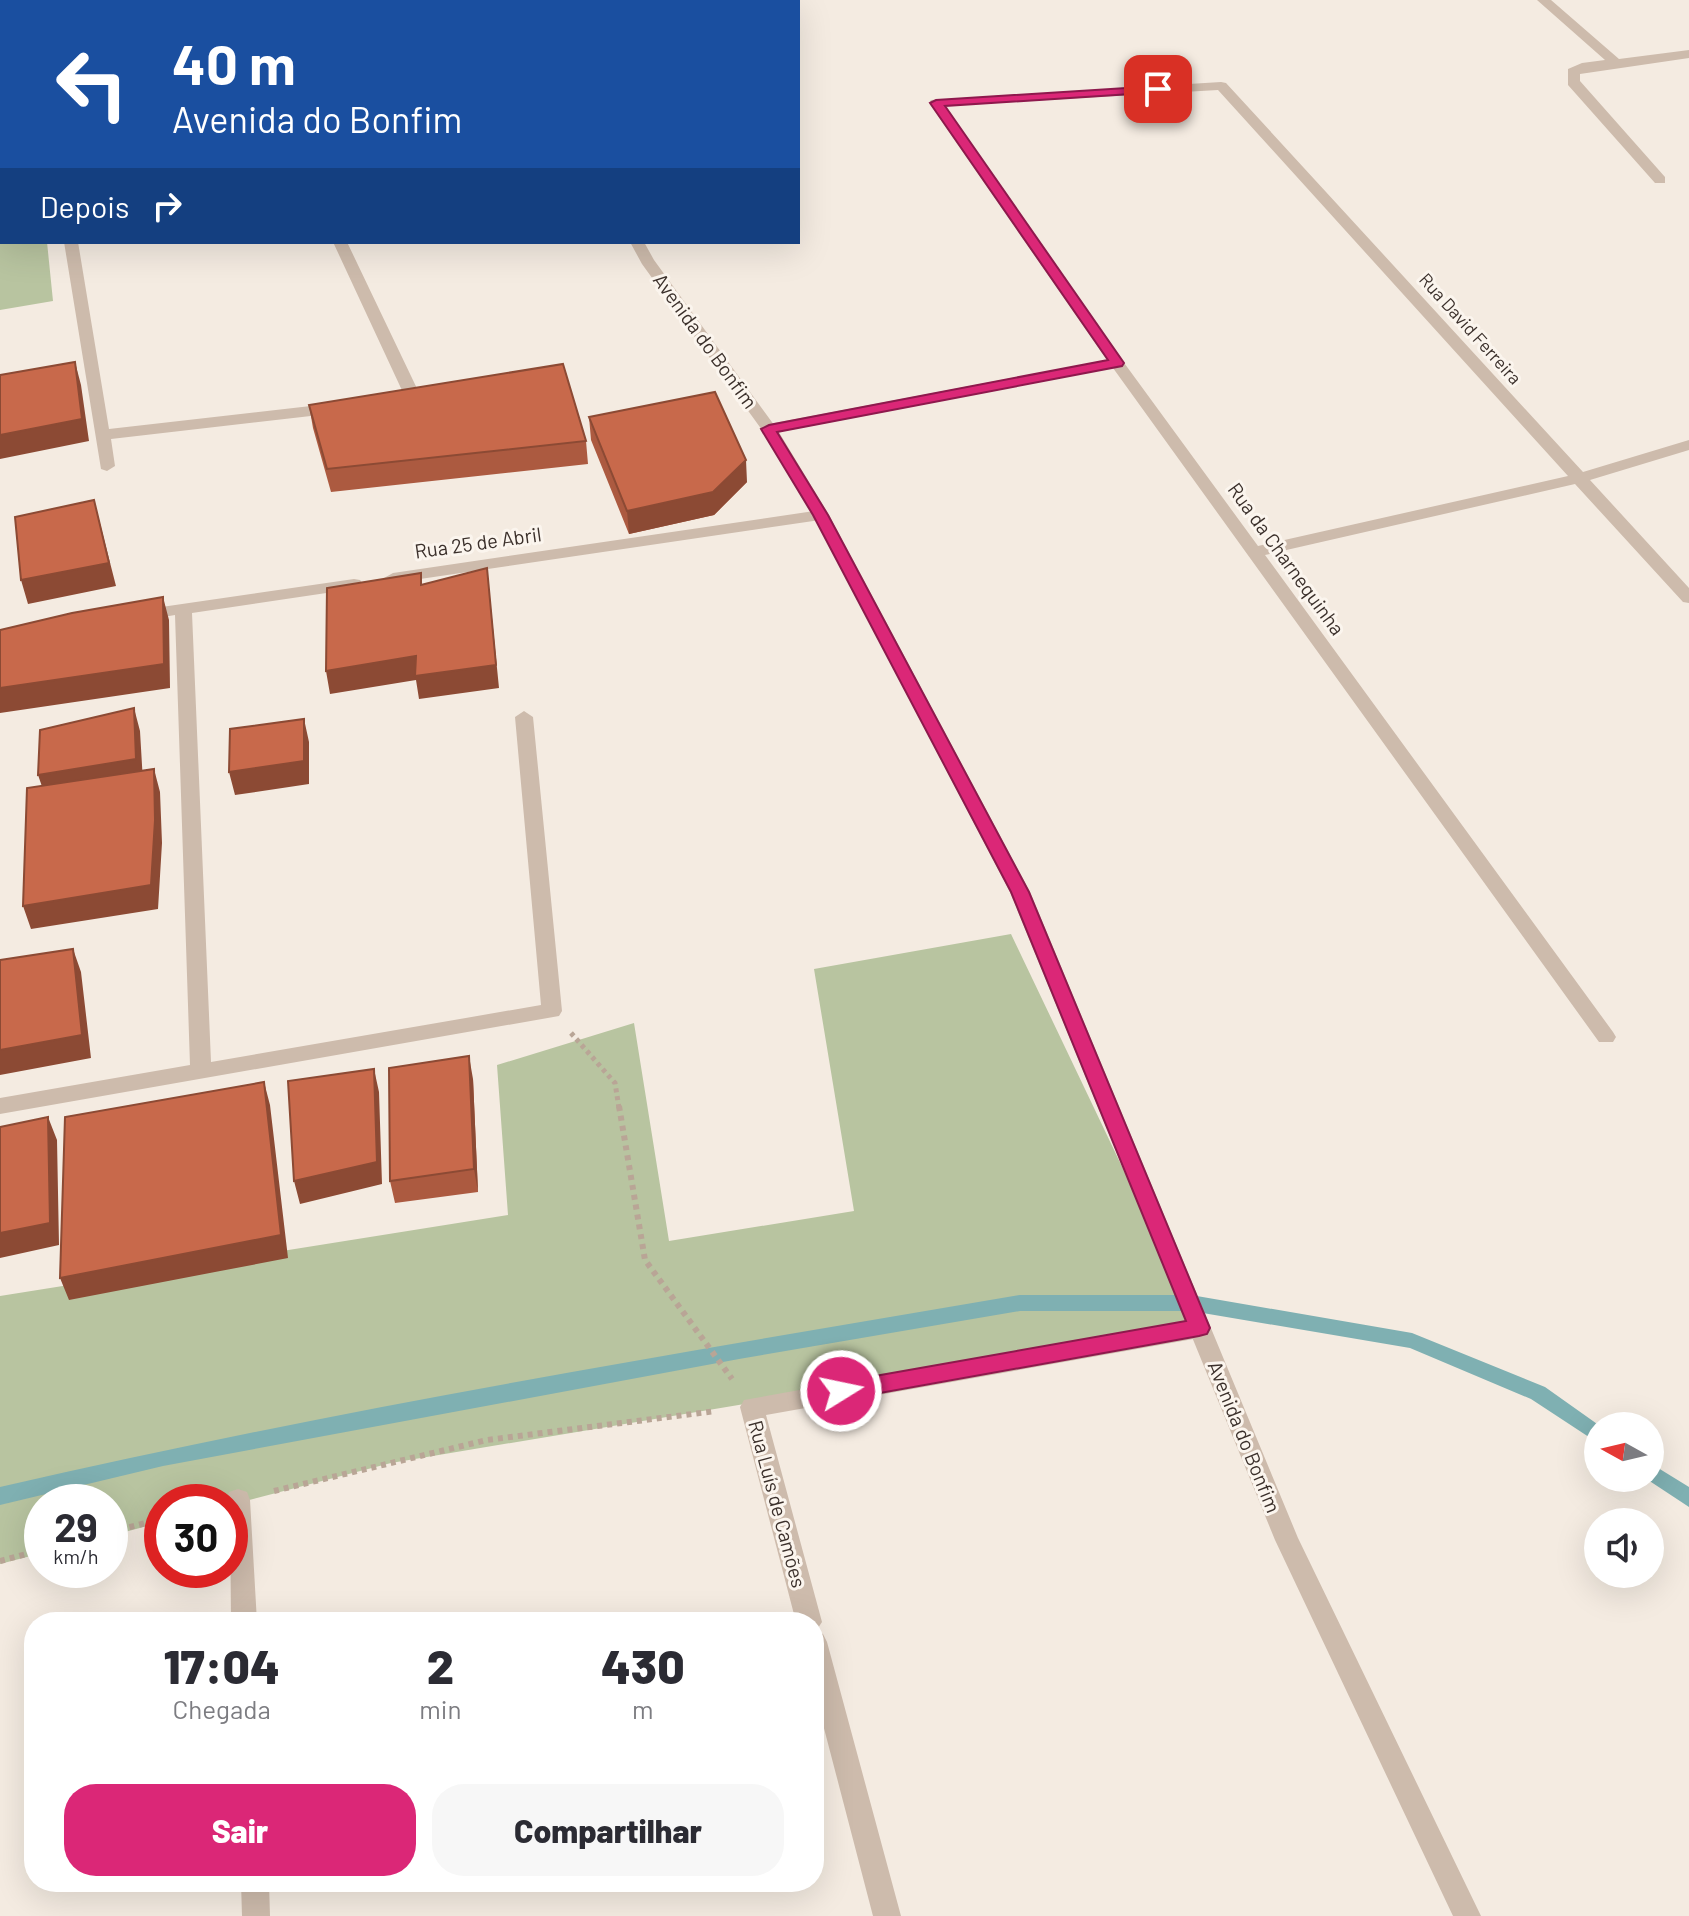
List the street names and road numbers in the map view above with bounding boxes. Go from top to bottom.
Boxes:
street label: Avenida do Bonfim [649,268,763,413]
street label: Rua David Ferreira [1415,268,1526,389]
street label: Rua da Charnequinha [1223,477,1350,639]
street label: Rua 25 de Abril [413,521,543,563]
street label: Avenida do Bonfim [1204,1357,1286,1516]
street label: Rua Luís de Camões [744,1417,812,1590]

